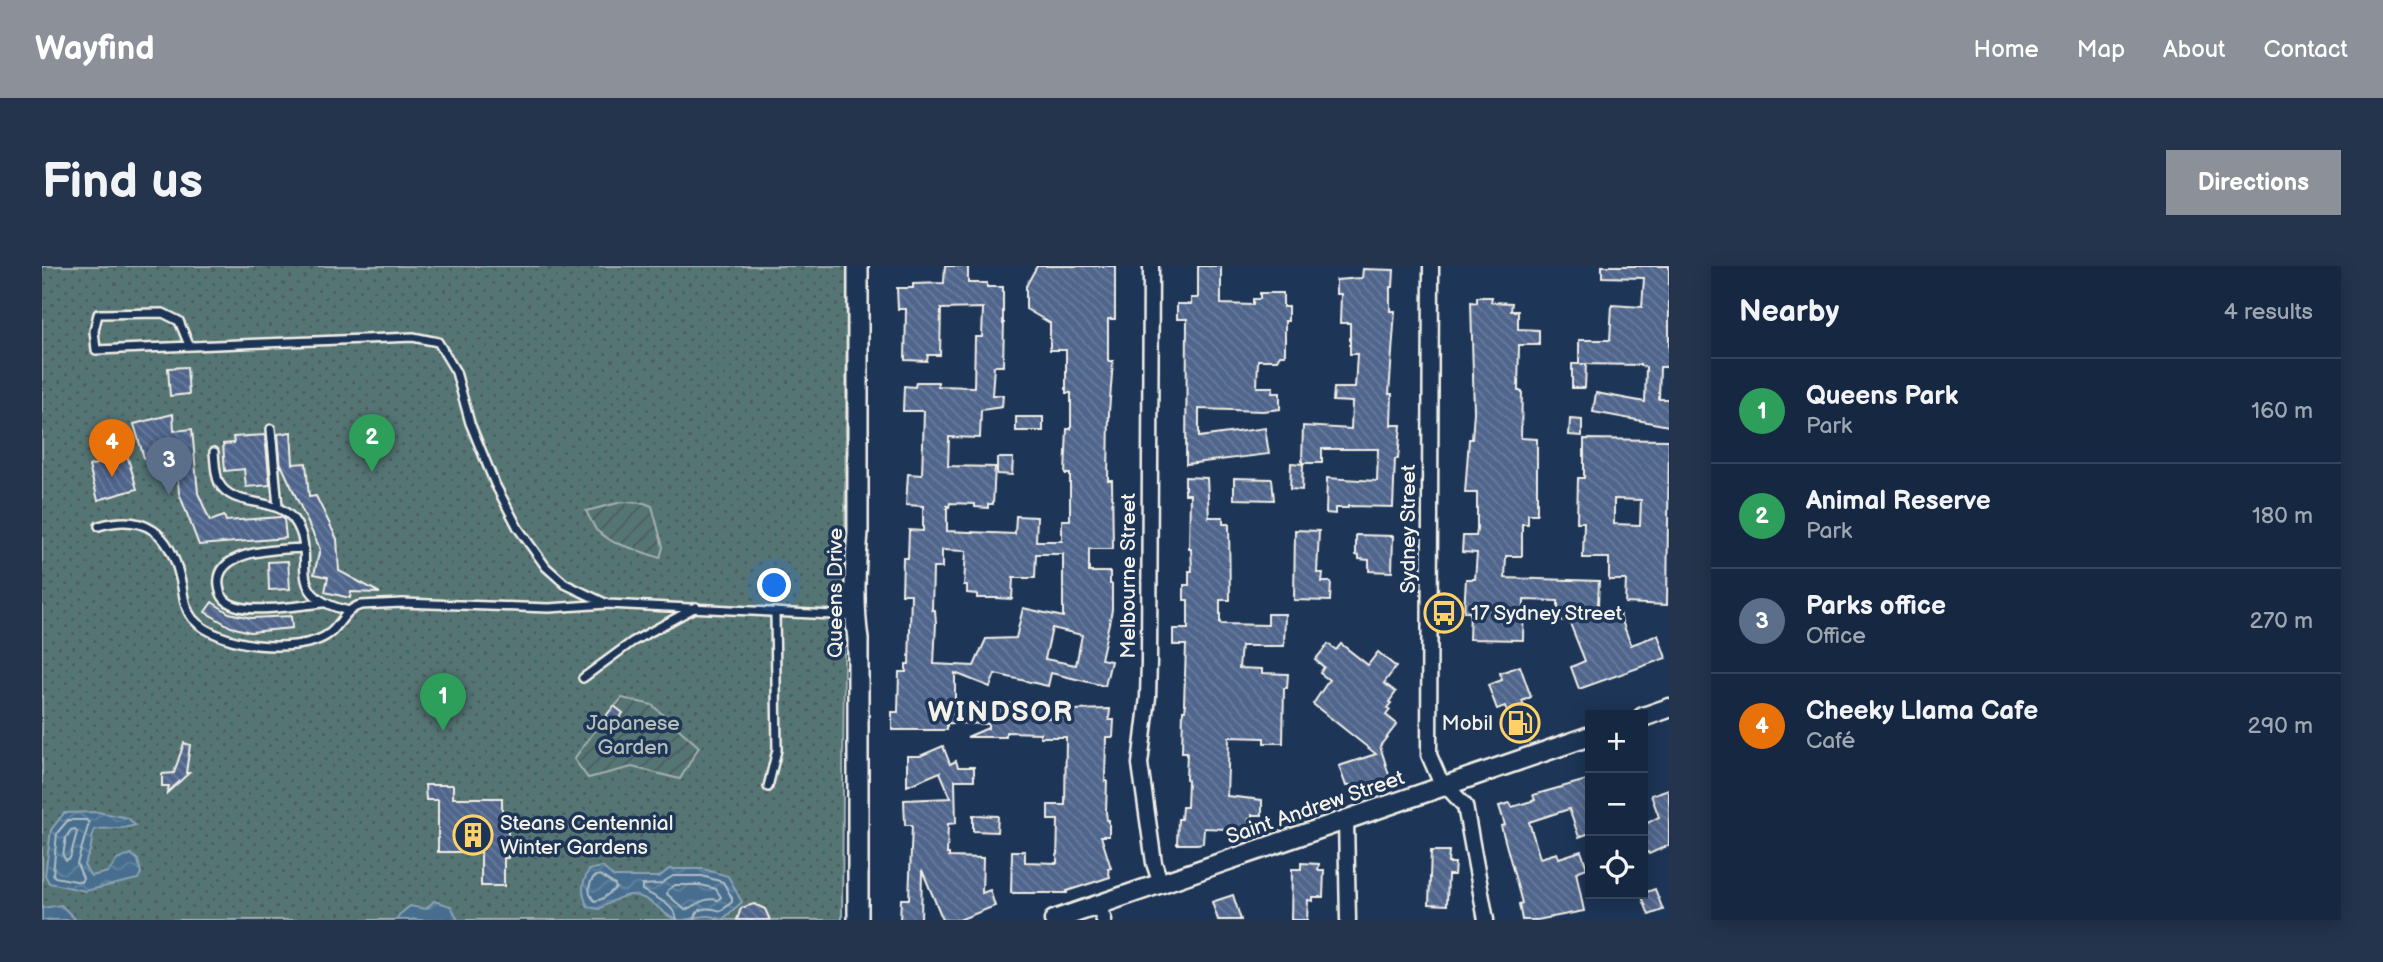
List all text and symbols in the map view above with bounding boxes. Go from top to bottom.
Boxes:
text: Wayfind [35,29,154,69]
text: Home [1974,35,2039,64]
text: Map [2077,35,2125,64]
text: About [2163,35,2225,64]
text: Contact [2263,35,2348,64]
button: Directions [2166,150,2341,215]
text: Find us [42,153,203,212]
text: Nearby [1739,294,1839,330]
text: 4 results [2224,298,2313,326]
text: Queens Park [1806,381,1959,412]
text: 1 [1757,397,1767,425]
text: 160 m [2251,397,2313,425]
text: Park [1806,412,1852,440]
pin: 2 [349,414,395,472]
pin: 4 [89,419,135,477]
pin: 3 [146,437,192,495]
street label: Sydney Street [1396,464,1421,593]
text: Animal Reserve [1806,486,1991,517]
street label: Melbourne Street [1116,493,1141,659]
text: 2 [1755,502,1769,530]
text: 180 m [2252,502,2313,530]
text: Park [1806,517,1852,545]
street label: Queens Drive [823,528,848,658]
your location [757,568,791,602]
text: Parks office [1806,591,1946,622]
bus stop icon: 17 Sydney Street [1423,592,1465,634]
place label: 17 Sydney Street [1471,601,1623,626]
text: 3 [1755,607,1769,635]
text: 270 m [2249,607,2313,635]
text: Office [1806,622,1866,650]
pin: 1 [420,673,466,731]
district label: WINDSOR [928,696,1074,729]
text: Cheeky Llama Cafe [1806,696,2038,727]
fuel station icon: Mobil [1499,702,1541,744]
map controls [1585,710,1648,899]
button: + [1585,710,1648,773]
park label: Japanese Garden [586,711,680,760]
place label: Mobil [1442,711,1493,736]
text: 4 [1755,712,1769,740]
text: 290 m [2247,712,2313,740]
text: Café [1806,727,1855,755]
street label: Saint Andrew Street [1223,765,1408,850]
button: − [1585,773,1648,836]
place label: Steans Centennial Winter Gardens [500,811,673,860]
building icon: Steans Centennial Winter Gardens [452,814,494,856]
button: locate [1585,836,1648,899]

